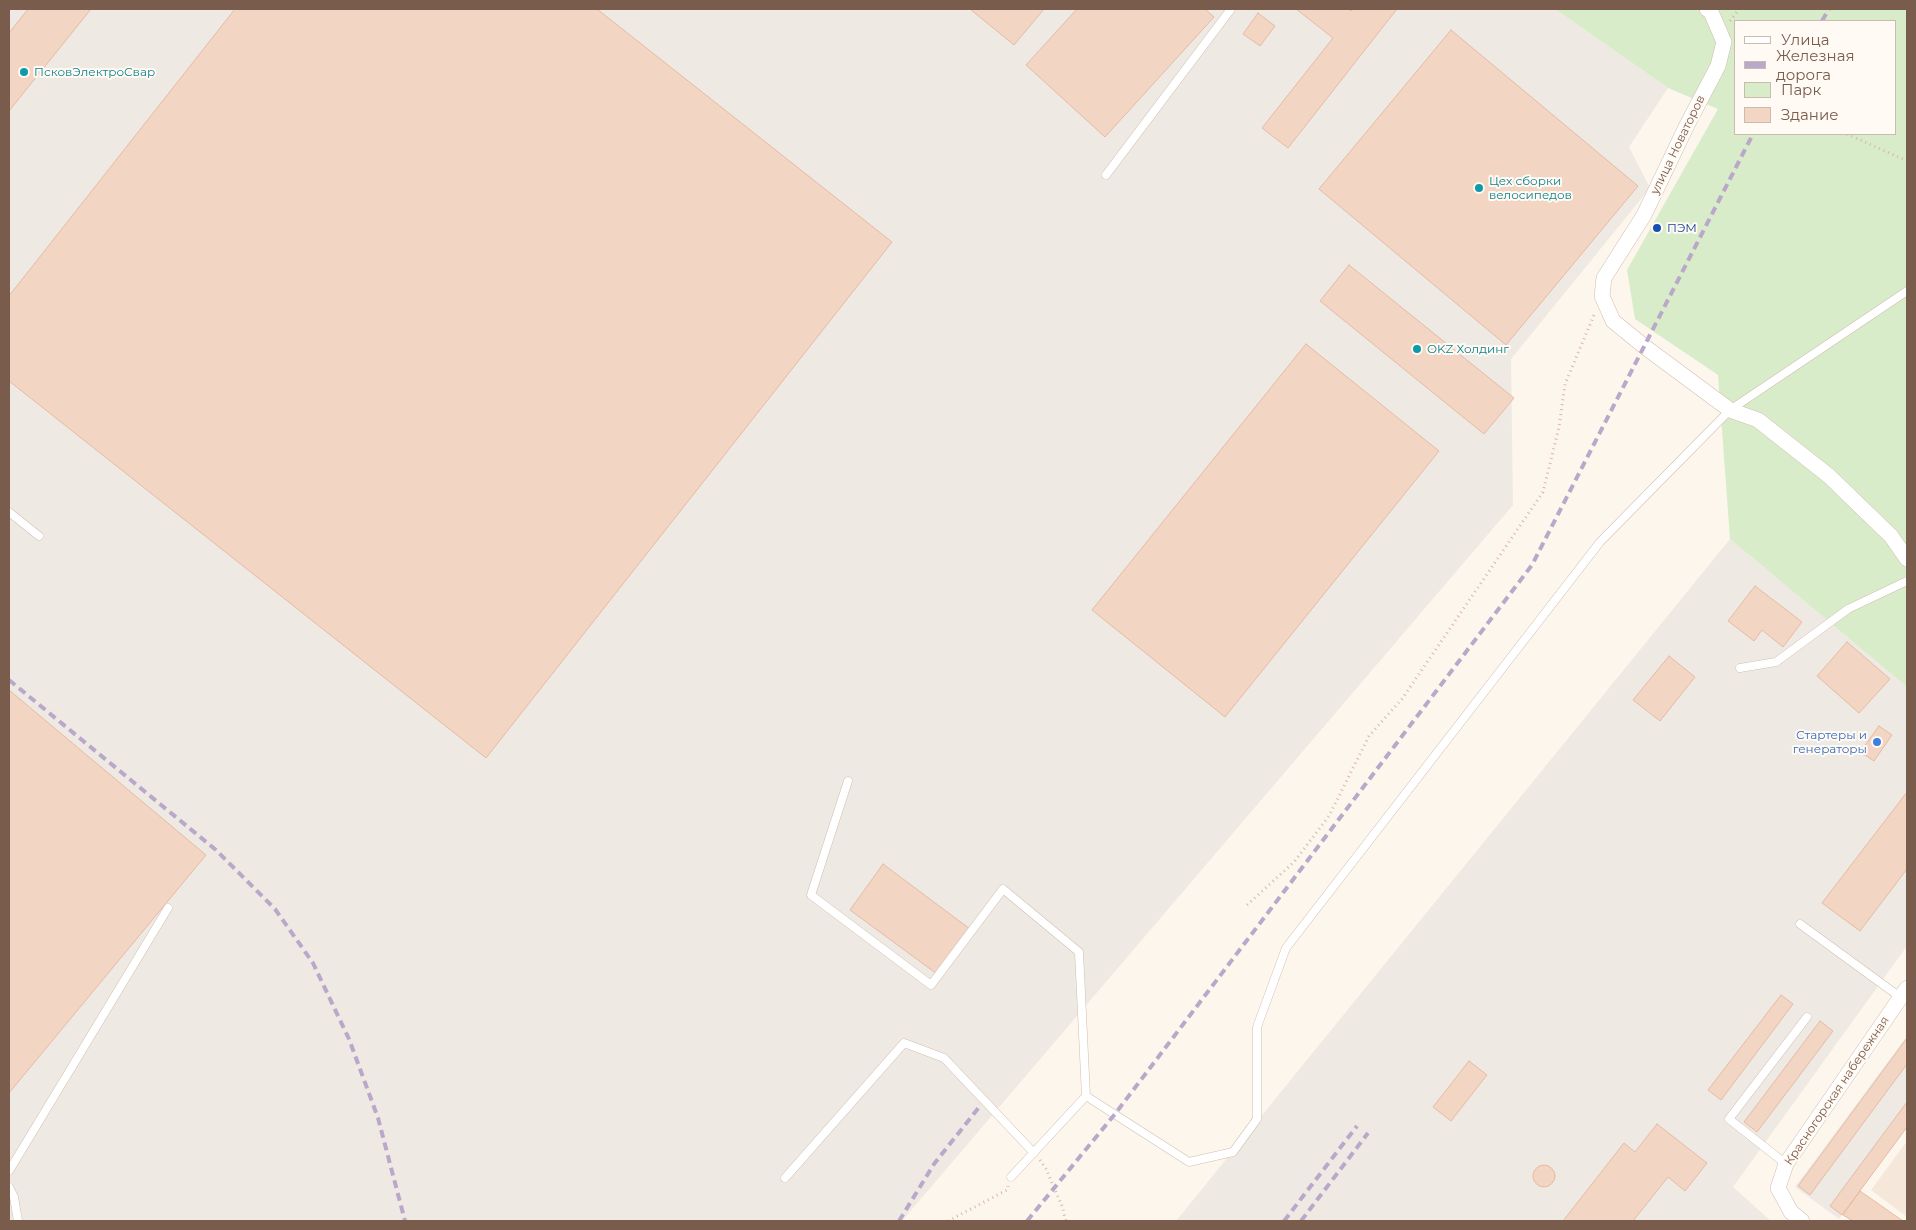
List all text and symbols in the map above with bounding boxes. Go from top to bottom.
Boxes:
legend [1734,20,1896,135]
text: Улица [1781,30,1829,49]
text: Железная дорога [1776,46,1855,84]
place label: ПсковЭлектроСвар [34,65,155,79]
marker: ПсковЭлектроСвар [18,66,30,78]
text: Парк [1781,80,1821,99]
street label: улица Новаторов [1648,93,1708,197]
text: Здание [1781,105,1839,124]
place label: Цех сборки велосипедов [1489,174,1572,202]
marker: Цех сборки велосипедов [1473,182,1485,194]
place label: ПЭМ [1667,221,1697,235]
marker: ПЭМ [1651,222,1663,234]
place label: OKZ Холдинг [1427,342,1509,356]
marker: OKZ Холдинг [1411,343,1423,355]
place label: Стартеры и генераторы [1793,728,1867,756]
marker: Стартеры и генераторы [1871,736,1883,748]
street label: Краcногорская набережная [1782,1014,1892,1168]

